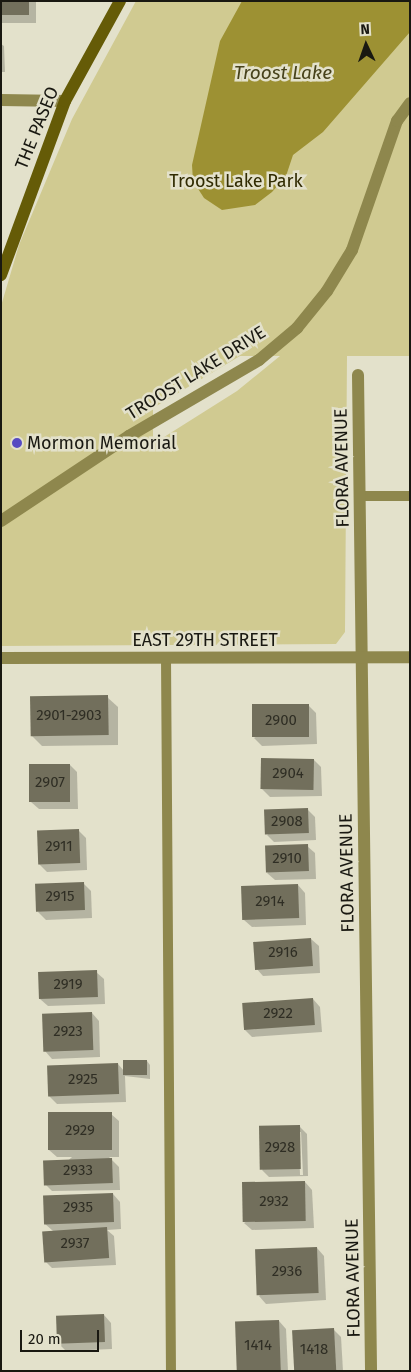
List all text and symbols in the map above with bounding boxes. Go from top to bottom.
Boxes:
north arrow [341,20,391,70]
text: N [360,21,370,38]
water label: Troost Lake [234,62,332,84]
street label: THE PASEO [11,83,63,173]
park label: Troost Lake Park [169,170,303,192]
street label: TROOST LAKE DRIVE [122,321,270,425]
street label: FLORA AVENUE [330,408,354,528]
place label: Mormon Memorial [27,432,176,454]
marker: Mormon Memorial [11,437,23,449]
street label: EAST 29TH STREET [132,629,278,651]
house number: 2901-2903 [36,707,102,725]
house number: 2900 [265,712,297,730]
house number: 2904 [272,765,304,783]
house number: 2907 [35,774,65,792]
house number: 2908 [271,813,303,831]
street label: FLORA AVENUE [335,813,359,933]
house number: 2911 [45,838,73,856]
house number: 2910 [272,850,302,868]
house number: 2915 [46,888,74,906]
house number: 2914 [255,893,285,911]
house number: 2916 [268,944,298,962]
house number: 2919 [53,976,83,994]
house number: 2922 [263,1005,293,1023]
house number: 2923 [53,1023,83,1041]
house number: 2925 [68,1071,98,1089]
house number: 2929 [65,1122,95,1140]
house number: 2928 [265,1139,295,1157]
house number: 2933 [63,1162,93,1180]
house number: 2932 [259,1193,289,1211]
house number: 2935 [63,1199,93,1217]
street label: FLORA AVENUE [341,1218,365,1338]
house number: 2937 [61,1235,89,1253]
house number: 2936 [272,1263,302,1281]
scale bar [22,1320,101,1352]
text: 20 m [28,1330,61,1348]
house number: 1414 [244,1337,272,1355]
house number: 1418 [300,1341,328,1359]

